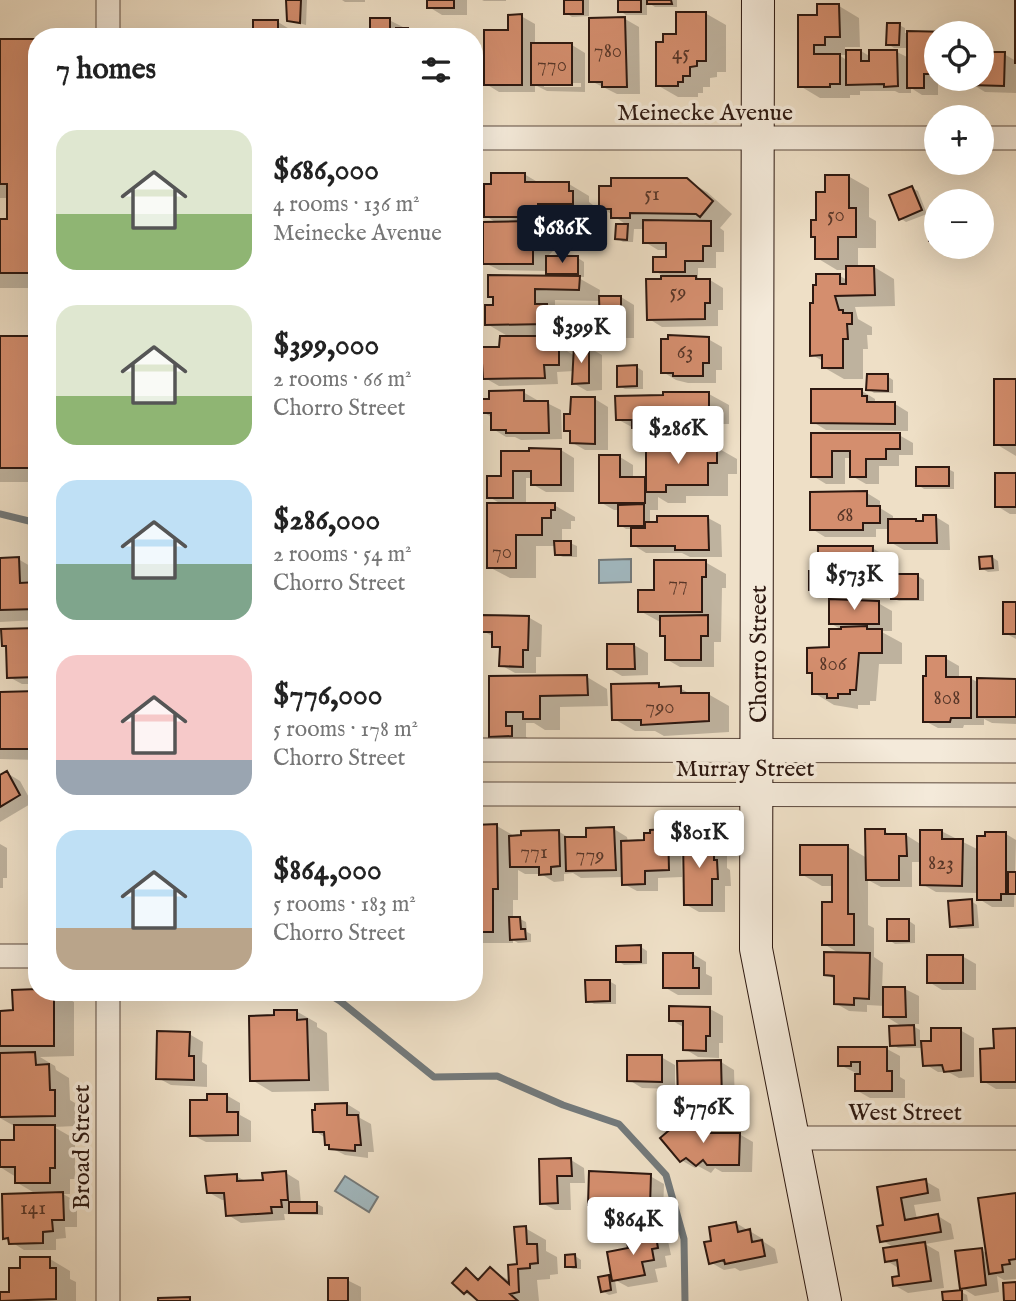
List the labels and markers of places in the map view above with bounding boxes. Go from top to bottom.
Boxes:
pin: $686K [513,205,611,265]
pin: $399K [532,306,630,365]
pin: $286K [629,406,727,466]
pin: $573K [805,552,903,612]
pin: $801K [650,810,748,870]
pin: $776K [654,1086,752,1145]
pin: $864K [584,1198,682,1257]

